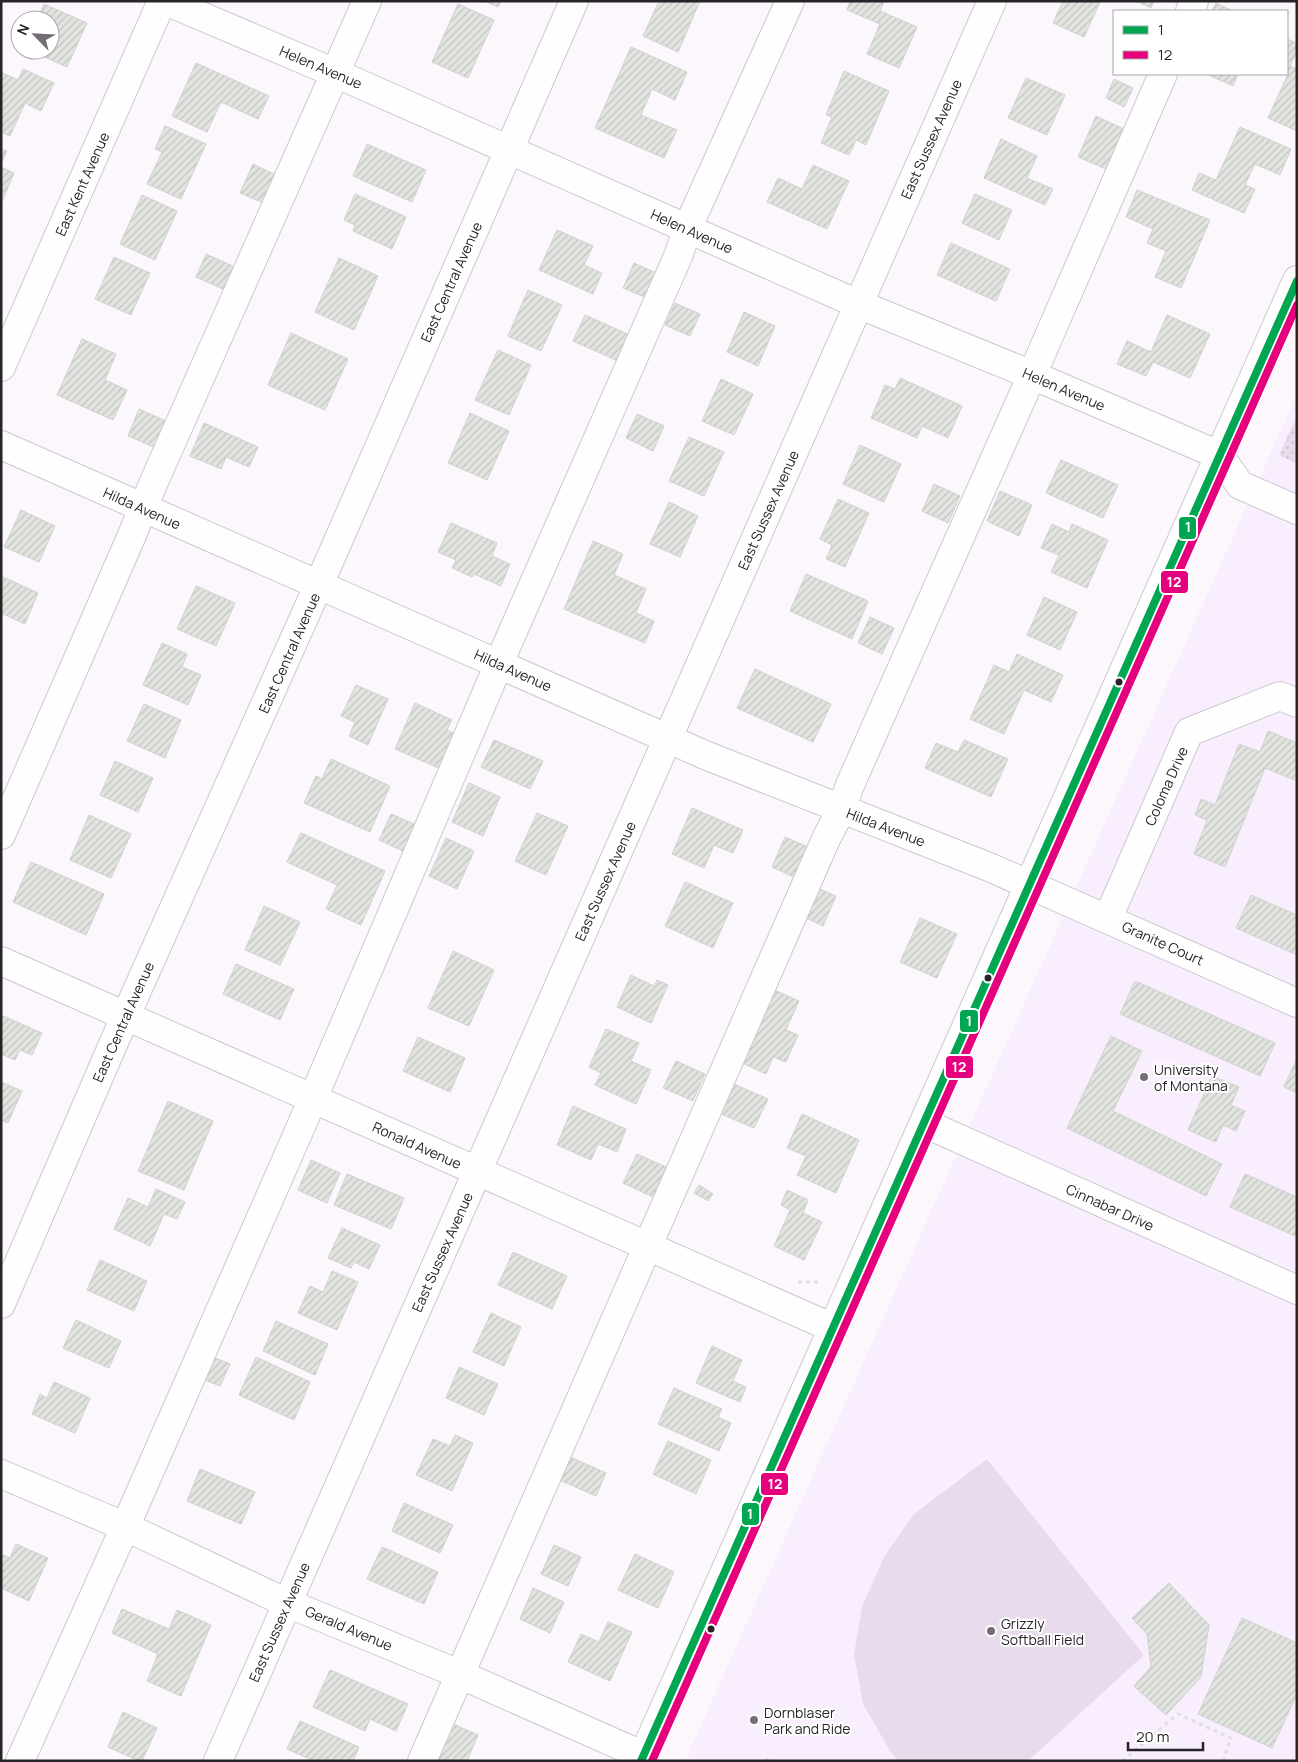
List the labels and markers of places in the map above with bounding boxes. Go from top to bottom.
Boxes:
unlabelled marker [1114,677,1124,687]
unlabelled marker [983,973,993,983]
place label: University of Montana [1154,1060,1228,1095]
marker: University of Montana [1138,1071,1150,1083]
place label: Grizzly Softball Field [1001,1614,1084,1649]
unlabelled marker [706,1624,716,1634]
marker: Grizzly Softball Field [985,1625,997,1637]
place label: Dornblaser Park and Ride [764,1703,850,1738]
marker: Dornblaser Park and Ride [748,1714,760,1726]

